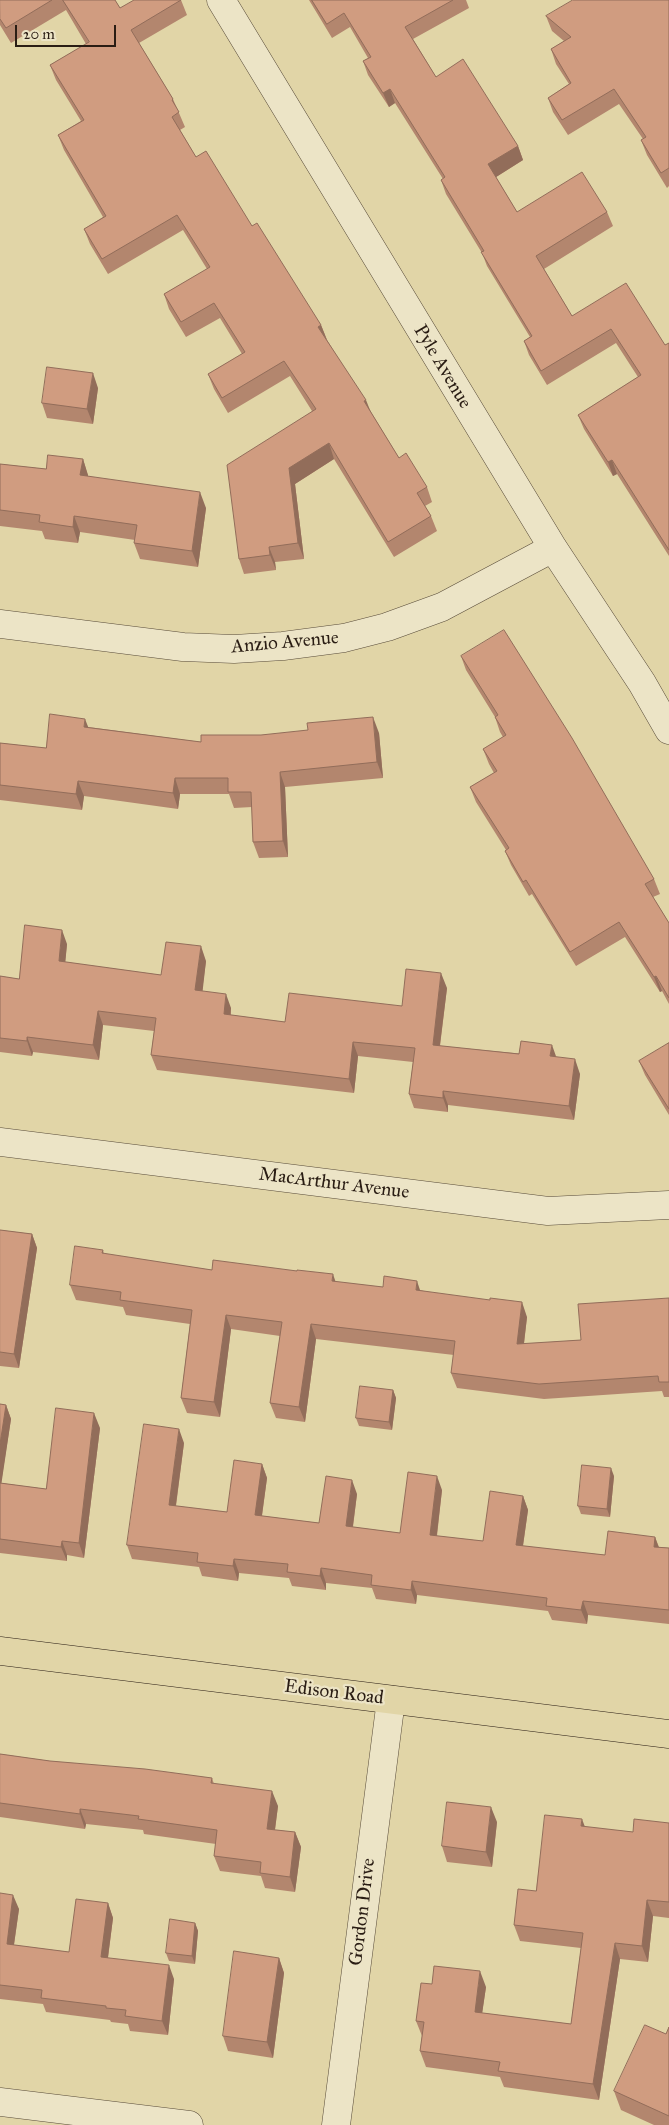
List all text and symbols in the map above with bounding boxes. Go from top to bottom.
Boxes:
scale bar [18,15,119,47]
text: 20 m [23,25,55,43]
street label: Pyle Avenue [408,321,476,413]
street label: Anzio Avenue [230,627,340,659]
street label: MacArthur Avenue [258,1163,410,1205]
street label: Edison Road [283,1676,385,1710]
street label: Gordon Drive [345,1857,381,1967]

